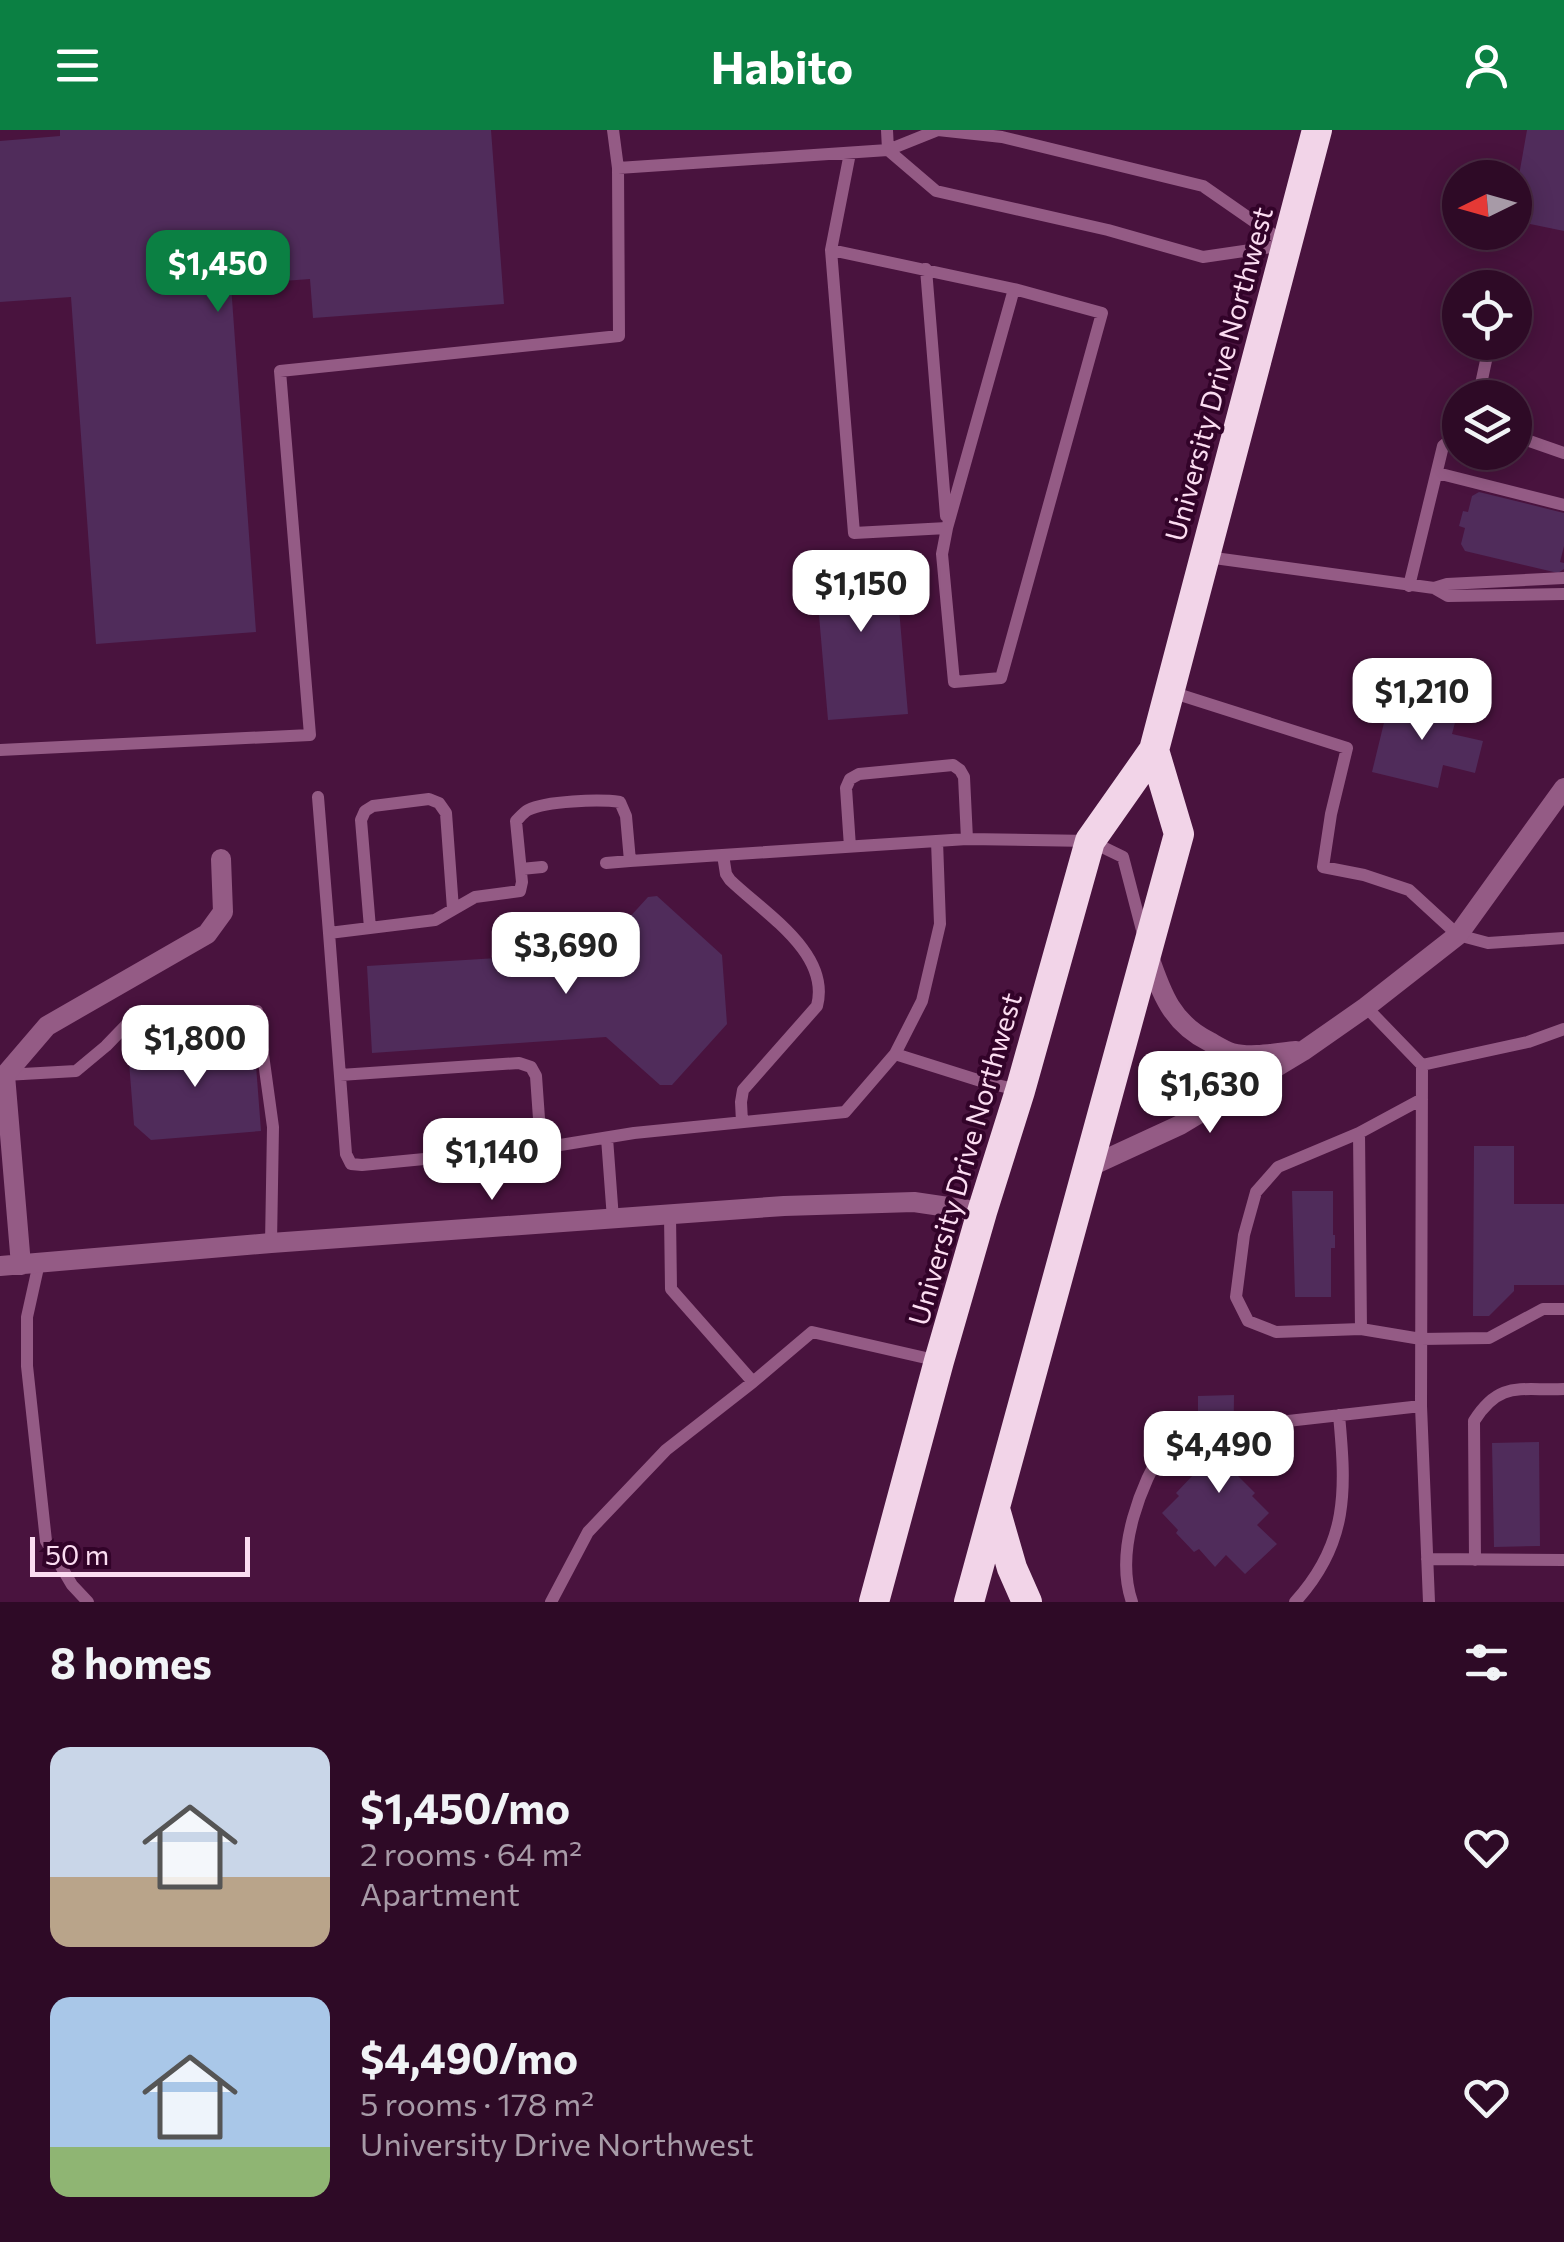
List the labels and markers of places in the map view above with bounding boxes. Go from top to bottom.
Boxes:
pin: $1,450 [137,230,299,315]
pin: $1,150 [780,550,942,635]
pin: $1,210 [1341,658,1503,743]
pin: $3,690 [485,912,647,997]
pin: $1,800 [114,1005,276,1090]
pin: $1,630 [1129,1051,1291,1136]
pin: $1,140 [411,1118,573,1203]
pin: $4,490 [1138,1411,1300,1496]

